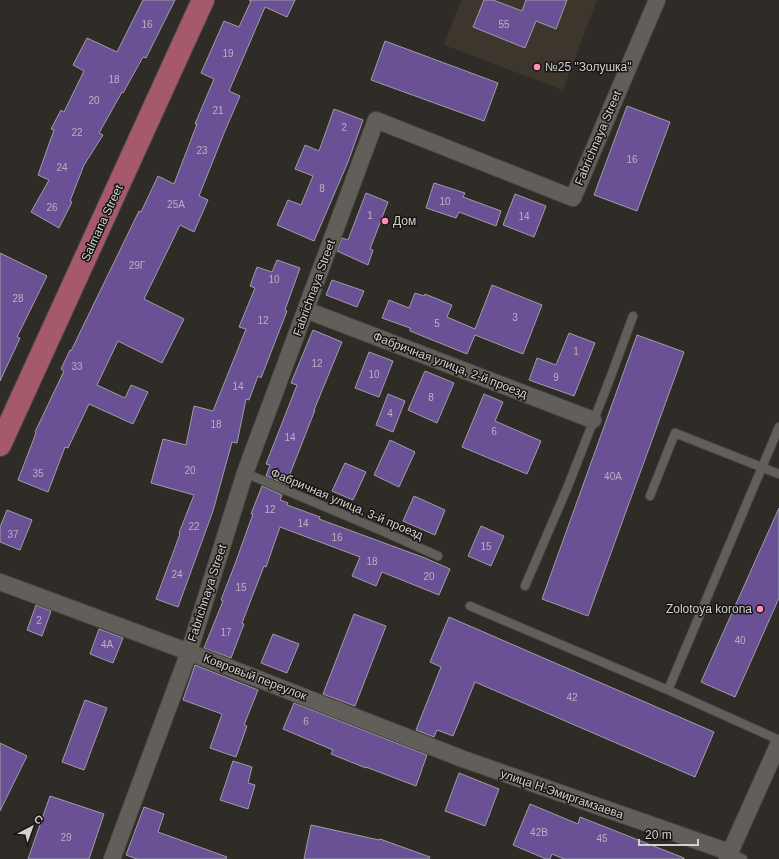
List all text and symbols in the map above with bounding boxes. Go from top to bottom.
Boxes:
house number: 16 [141,19,153,30]
house number: 55 [498,19,510,30]
house number: 19 [222,48,234,59]
place label: №25 "Золушка" [545,60,632,74]
marker: №25 "Золушка" [532,62,542,72]
house number: 18 [108,74,120,85]
street label: Fabrichnaya Street [572,88,625,187]
house number: 20 [88,95,100,106]
house number: 21 [212,105,224,116]
house number: 2 [341,122,347,133]
house number: 22 [71,127,83,138]
house number: 23 [196,145,208,156]
house number: 16 [626,154,638,165]
house number: 24 [56,162,68,173]
street label: Salmana Street [78,182,126,263]
house number: 8 [319,183,325,194]
house number: 10 [439,196,451,207]
house number: 25А [167,199,185,210]
house number: 26 [46,202,58,213]
house number: 1 [367,210,373,221]
house number: 14 [518,211,530,222]
place label: Дом [393,214,416,228]
marker: Дом [380,216,390,226]
street label: Fabrichnaya Street [290,237,338,338]
house number: 29Г [129,260,146,271]
house number: 10 [268,274,280,285]
house number: 28 [12,293,24,304]
house number: 3 [512,312,518,323]
house number: 12 [257,315,269,326]
house number: 5 [434,318,440,329]
street label: Фабричная улица, 2-й проезд [371,329,529,401]
house number: 1 [573,346,579,357]
house number: 12 [311,358,323,369]
house number: 33 [71,361,83,372]
house number: 10 [368,369,380,380]
house number: 9 [553,372,559,383]
house number: 14 [232,381,244,392]
house number: 8 [428,392,434,403]
house number: 4 [387,408,393,419]
house number: 18 [210,419,222,430]
house number: 6 [491,426,497,437]
house number: 14 [284,432,296,443]
house number: 20 [184,465,196,476]
street label: Фабричная улица, 3-й проезд [269,465,425,543]
house number: 35 [32,468,44,479]
house number: 40А [604,471,622,482]
house number: 12 [264,504,276,515]
house number: 14 [297,518,309,529]
house number: 22 [188,521,200,532]
house number: 37 [7,529,19,540]
house number: 16 [331,532,343,543]
house number: 15 [480,541,492,552]
street label: Fabrichnaya Street [185,542,230,643]
house number: 18 [366,556,378,567]
house number: 24 [171,569,183,580]
house number: 20 [423,571,435,582]
house number: 15 [235,582,247,593]
place label: Zolotoya korona [666,602,752,616]
marker: Zolotoya korona [755,604,765,614]
house number: 2 [36,615,42,626]
house number: 17 [220,627,232,638]
house number: 40 [734,635,746,646]
house number: 4А [101,639,113,650]
street label: Ковровый переулок [201,651,309,703]
house number: 42 [566,692,578,703]
house number: 6 [303,716,309,727]
street label: улица Н.Эмиргамзаева [499,766,626,822]
north arrow [12,807,52,847]
text: С [32,812,46,827]
scale bar [639,821,698,847]
house number: 42В [530,827,548,838]
text: 20 m [645,828,672,842]
house number: 29 [60,832,72,843]
house number: 45 [596,833,608,844]

